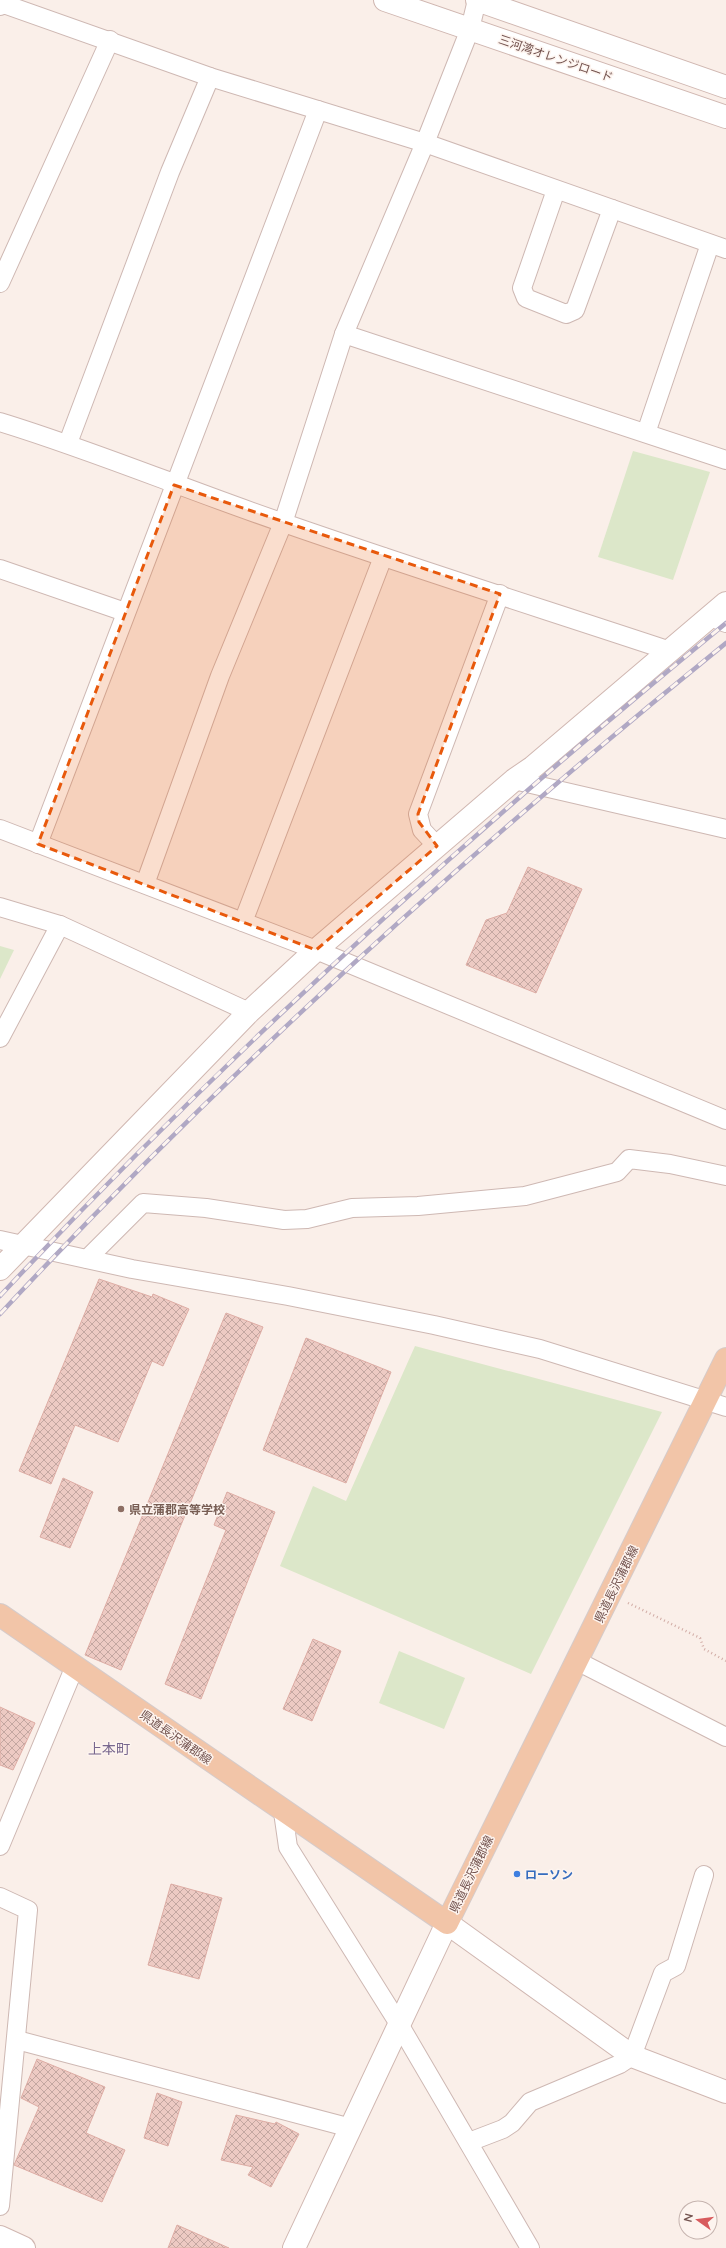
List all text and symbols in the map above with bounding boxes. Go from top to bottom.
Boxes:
street label: 三河湾オレンジロード [497,31,615,85]
place label: 県立蒲郡高等学校 [129,1502,225,1517]
marker: 県立蒲郡高等学校 [116,1504,126,1514]
street label: 県道長沢蒲郡線 [591,1543,641,1625]
street label: 県道長沢蒲郡線 [137,1707,215,1767]
district label: 上本町 [88,1740,130,1757]
street label: 県道長沢蒲郡線 [446,1833,496,1915]
place label: ローソン [525,1867,573,1882]
marker: ローソン [512,1869,522,1879]
north arrow [678,2200,718,2240]
text: N [680,2212,695,2223]

